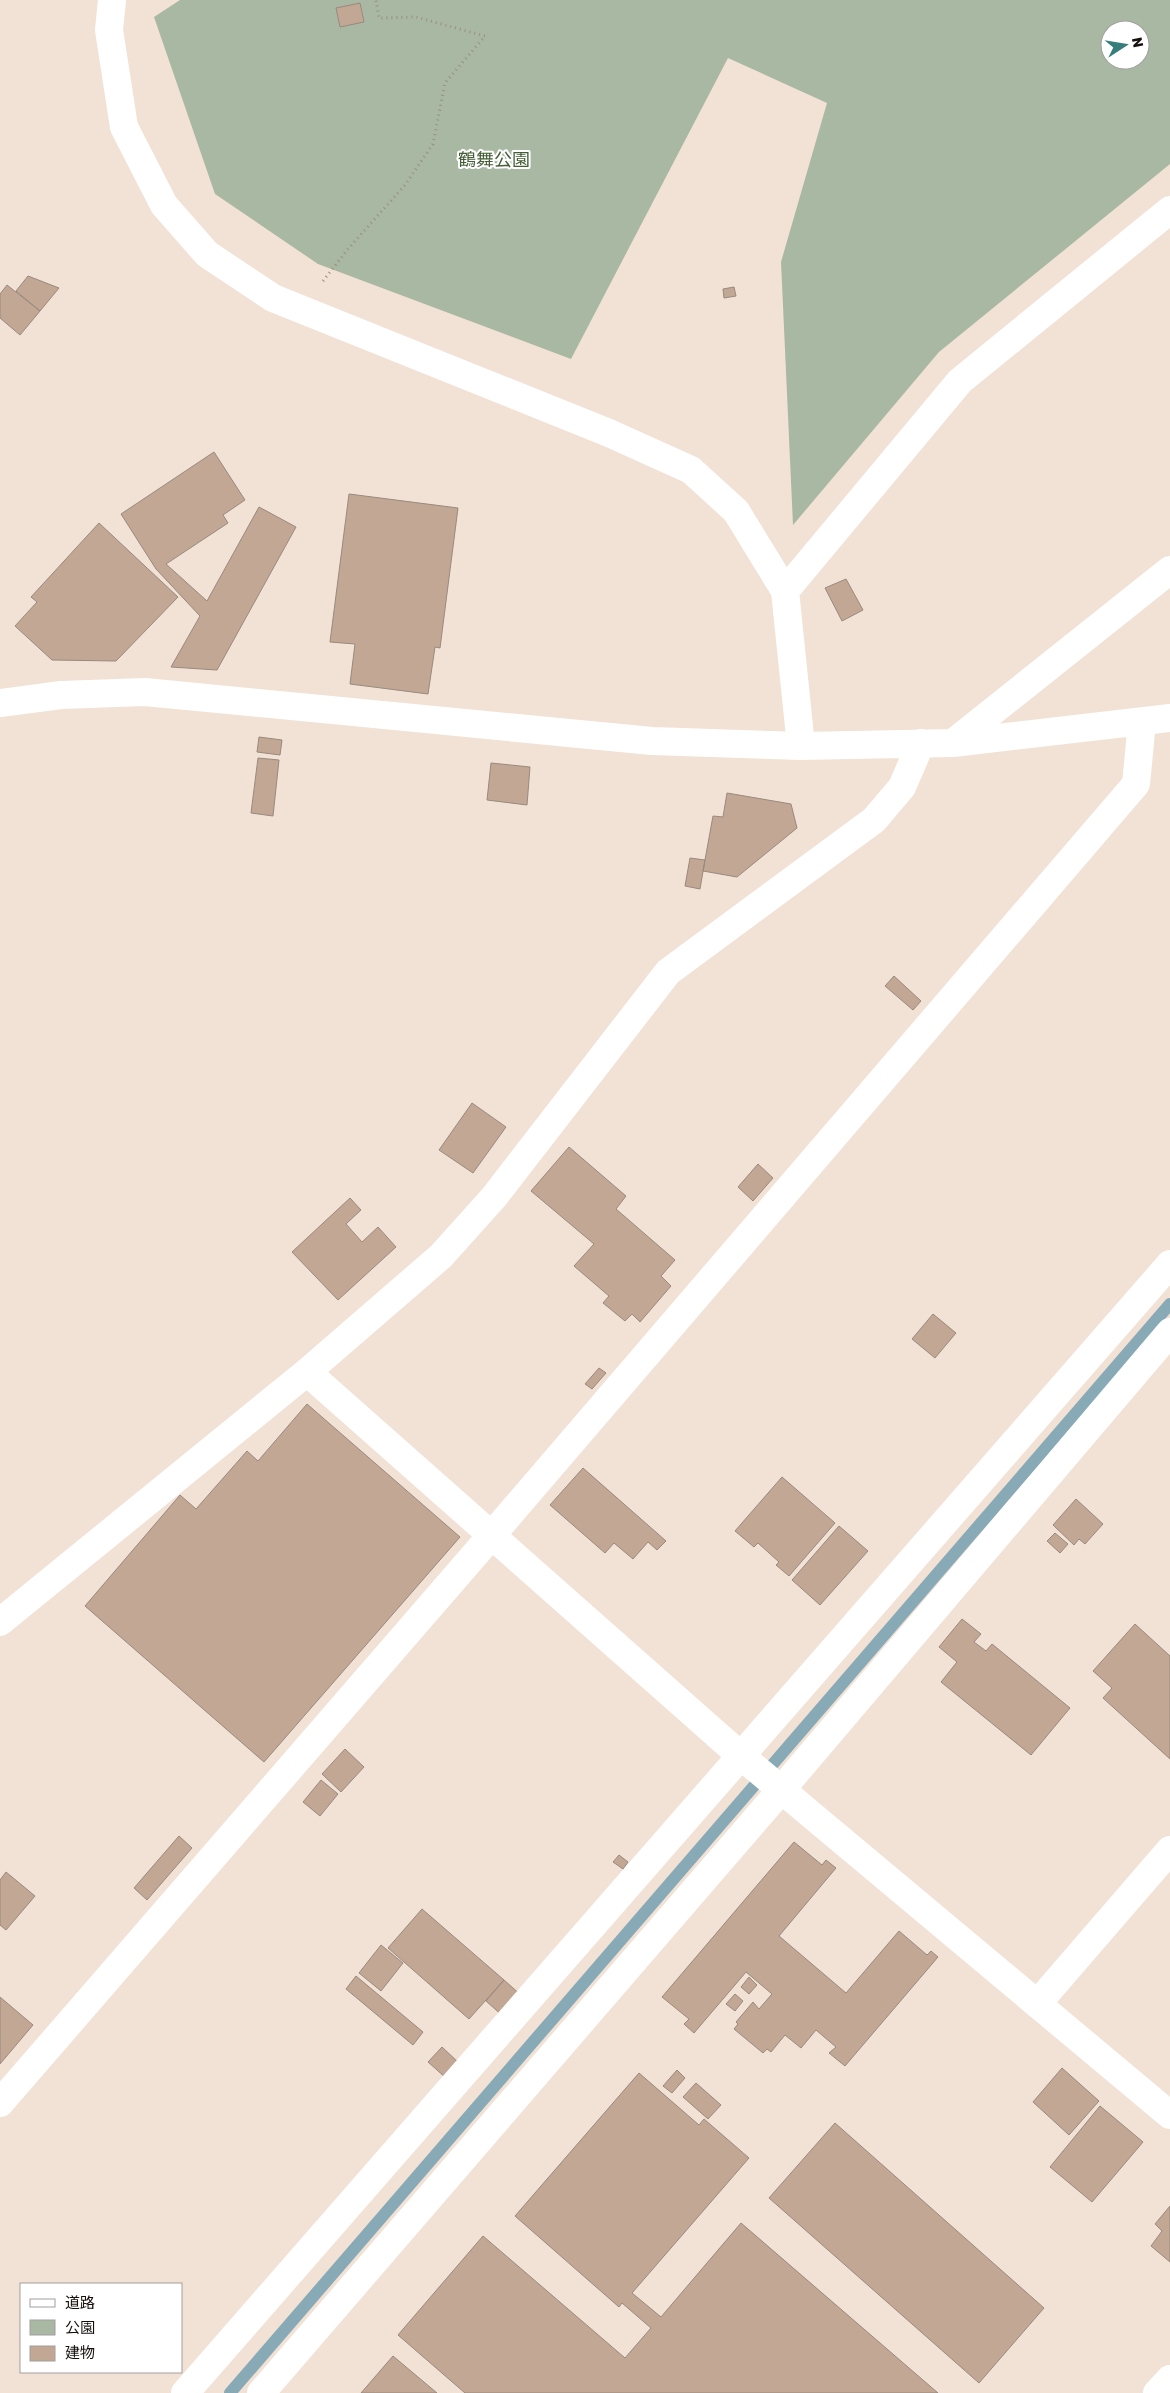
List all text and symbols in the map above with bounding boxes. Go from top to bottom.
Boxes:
north arrow [1100,20,1150,70]
text: N [1128,36,1147,49]
park label: 鶴舞公園 [458,149,530,171]
legend [20,2283,182,2373]
text: 道路 [65,2294,95,2312]
text: 公園 [65,2319,95,2337]
text: 建物 [65,2344,95,2362]

